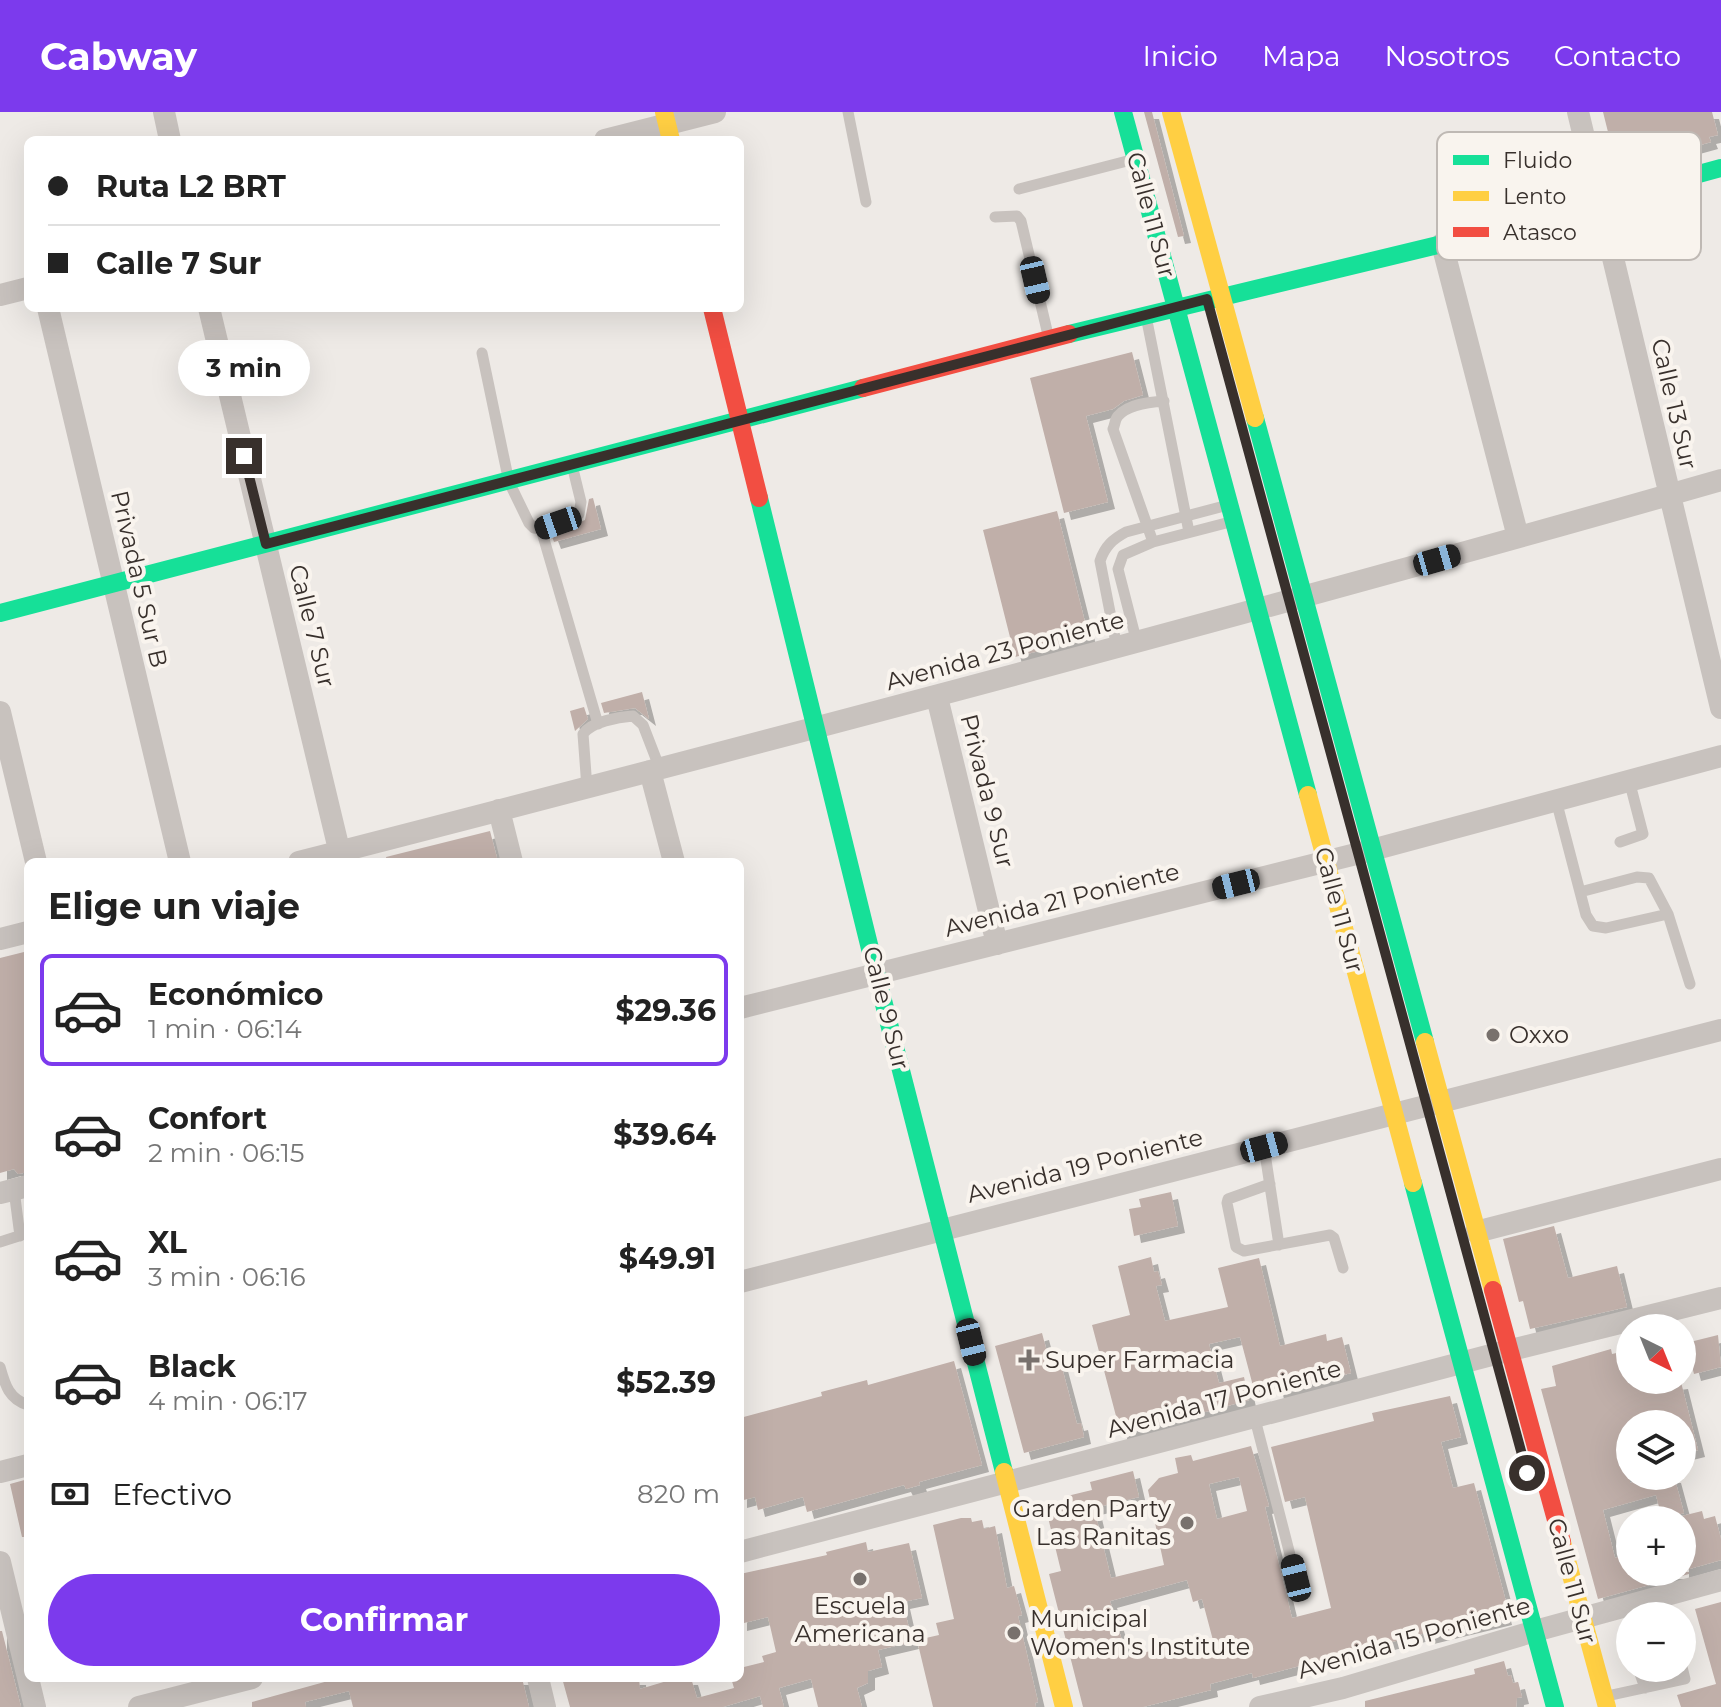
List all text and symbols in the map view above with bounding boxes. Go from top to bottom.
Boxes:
text: Cabway [40,33,197,80]
text: Inicio [1142,39,1218,73]
text: Mapa [1262,39,1341,73]
text: Nosotros [1385,39,1510,73]
text: Contacto [1554,39,1681,73]
legend [1437,132,1701,260]
text: Fluido [1503,147,1572,174]
street label: Calle 11 Sur [1121,149,1182,281]
text: Ruta L2 BRT [96,168,286,205]
text: Lento [1503,183,1566,210]
text: Atasco [1503,219,1577,246]
text: Calle 7 Sur [96,245,261,282]
car [1018,254,1052,306]
street label: Calle 13 Sur [1645,335,1704,472]
callout: 3 min [178,340,310,396]
text: 3 min [206,352,282,384]
route end [226,438,262,474]
street label: Privada 5 Sur B [105,488,174,670]
car [531,504,585,542]
car [1411,542,1463,578]
street label: Calle 7 Sur [283,561,342,690]
street label: Avenida 23 Poniente [882,605,1127,696]
street label: Privada 9 Sur [954,711,1021,871]
street label: Calle 11 Sur [1309,844,1370,976]
street label: Avenida 21 Poniente [942,856,1182,943]
car [1210,867,1262,901]
text: Elige un viaje [48,884,300,928]
street label: Calle 9 Sur [857,943,916,1073]
icon: car [52,974,124,1046]
text: Económico [148,976,323,1013]
text: $29.36 [615,992,716,1029]
text: 1 min · 06:14 [148,1013,302,1045]
place label: Oxxo [1509,1020,1569,1049]
marker: Oxxo [1484,1026,1502,1044]
icon: car [52,1098,124,1170]
text: Confort [148,1100,267,1137]
text: $39.64 [613,1116,716,1153]
street label: Avenida 19 Poniente [964,1122,1206,1209]
car [1238,1129,1290,1165]
text: 2 min · 06:15 [148,1137,305,1169]
icon: car [52,1222,124,1294]
text: XL [148,1224,187,1261]
text: $49.91 [619,1240,716,1277]
text: 3 min · 06:16 [148,1261,306,1293]
north arrow [1616,1314,1696,1394]
map controls [1616,1314,1696,1682]
car [954,1316,988,1368]
place label: Super Farmacia [1045,1345,1234,1374]
icon: car [52,1346,124,1418]
text: Black [148,1348,236,1385]
marker: Super Farmacia [1020,1351,1038,1369]
street label: Avenida 17 Poniente [1104,1353,1344,1444]
text: $52.39 [616,1364,716,1401]
text: 4 min · 06:17 [148,1385,308,1417]
button: layers [1616,1410,1696,1490]
route start [1509,1455,1545,1491]
icon: cash [48,1472,92,1516]
text: Efectivo [112,1476,232,1513]
text: 820 m [637,1478,720,1510]
place label: Garden Party Las Ranitas [1013,1494,1171,1551]
button: + [1616,1506,1696,1586]
marker: Garden Party Las Ranitas [1178,1514,1196,1532]
street label: Calle 11 Sur [1542,1515,1603,1647]
car [1279,1552,1313,1604]
marker: Escuela Americana [851,1570,869,1588]
button: Confirmar [48,1574,720,1666]
street label: Avenida 15 Poniente [1294,1590,1534,1685]
place label: Escuela Americana [794,1591,926,1648]
button: − [1616,1602,1696,1682]
place label: Municipal Women's Institute [1030,1604,1250,1661]
marker: Municipal Women's Institute [1005,1624,1023,1642]

